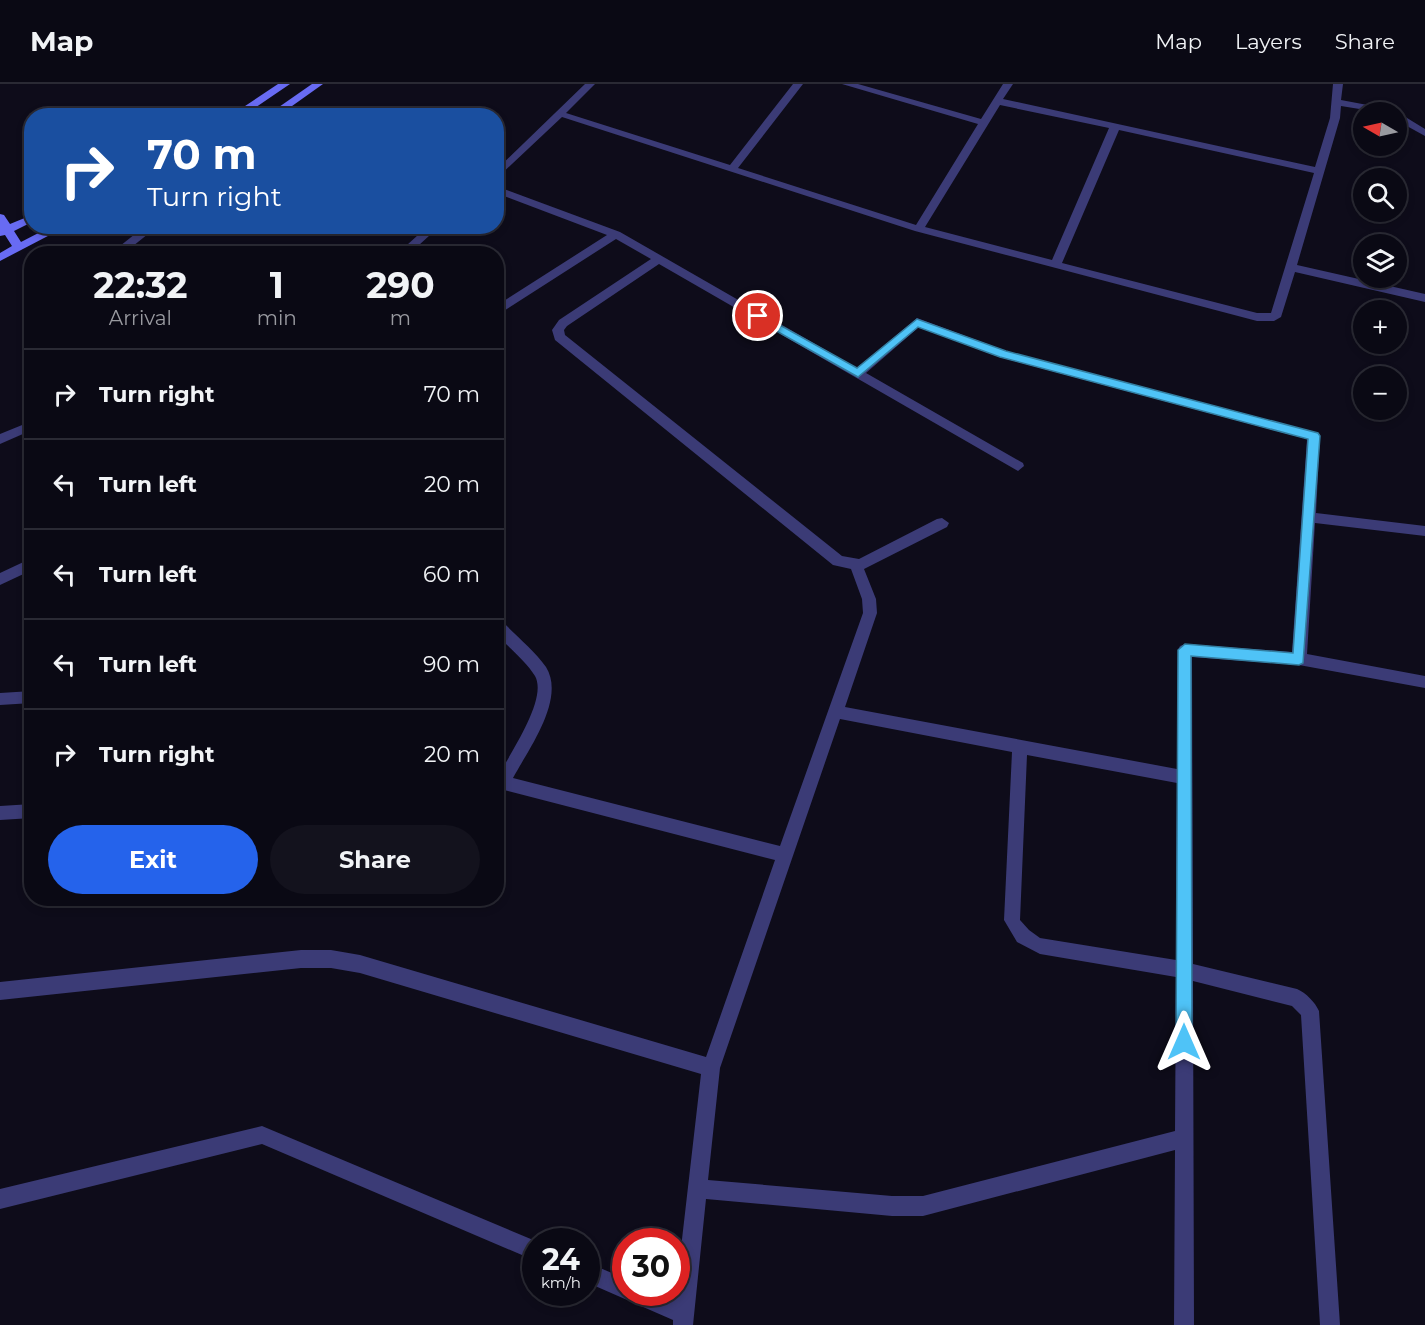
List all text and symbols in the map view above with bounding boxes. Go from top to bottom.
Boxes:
text: Map [30,24,93,58]
text: Map [1155,29,1202,54]
text: Layers [1235,29,1302,54]
text: Share [1335,29,1395,54]
north arrow [1353,102,1407,156]
map controls [1353,102,1407,420]
text: 70 m [147,128,257,180]
icon: right [48,132,126,210]
button: search [1353,168,1407,222]
text: Turn right [147,180,282,213]
button: layers [1353,234,1407,288]
text: 22:32 [93,263,188,307]
text: 1 [270,263,284,307]
text: 290 [366,263,435,307]
pin [732,290,783,341]
icon: arrive [741,299,774,332]
button: + [1353,300,1407,354]
text: Arrival [109,306,172,330]
text: min [257,306,297,330]
text: m [390,306,411,330]
button: − [1353,366,1407,420]
icon: right [48,378,81,411]
text: Turn right [99,381,214,408]
text: 70 m [424,381,480,408]
icon: left [48,468,81,501]
text: Turn left [99,471,197,498]
text: 20 m [424,471,480,498]
icon: left [48,558,81,591]
text: Turn left [99,561,197,588]
text: 60 m [423,561,480,588]
icon: left [48,648,81,681]
text: Turn left [99,651,197,678]
text: 90 m [423,651,480,678]
icon: right [48,738,81,771]
text: Turn right [99,741,214,768]
text: 20 m [424,741,480,768]
button: Exit [48,825,258,894]
button: Share [270,825,480,894]
position arrow [1152,1010,1216,1074]
speed limit sign: 30 [612,1228,690,1306]
text: 24 [542,1241,580,1278]
text: km/h [541,1273,581,1292]

